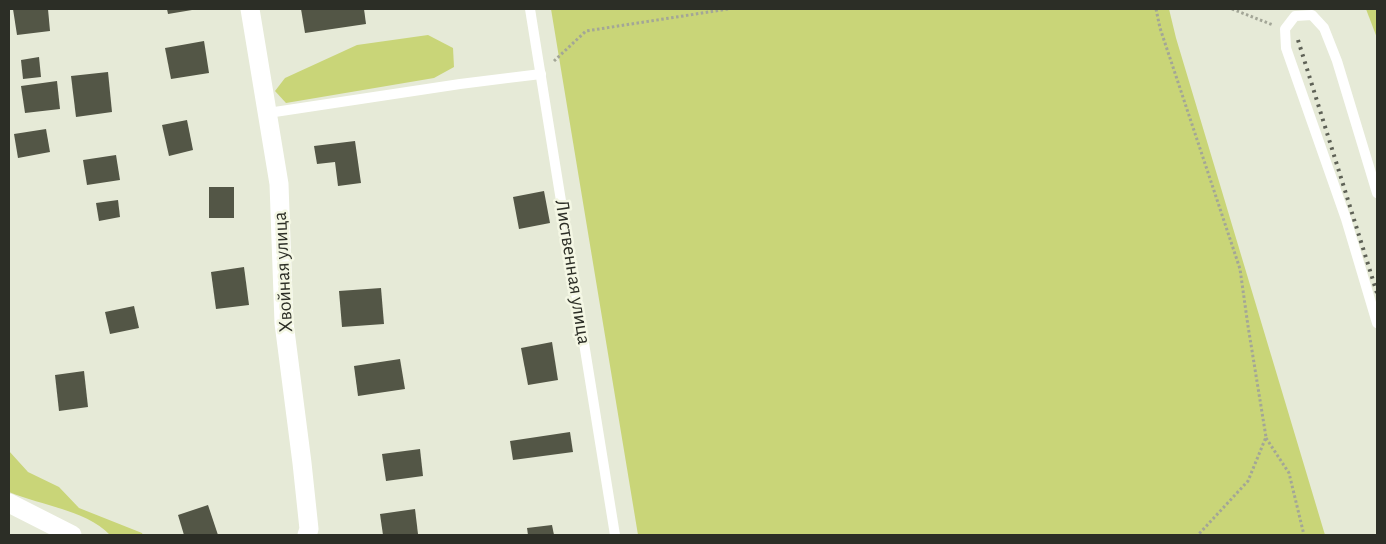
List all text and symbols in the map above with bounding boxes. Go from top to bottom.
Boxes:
street label: Лиственная улица [552,198,594,346]
street label: Хвойная улица [270,211,296,333]

